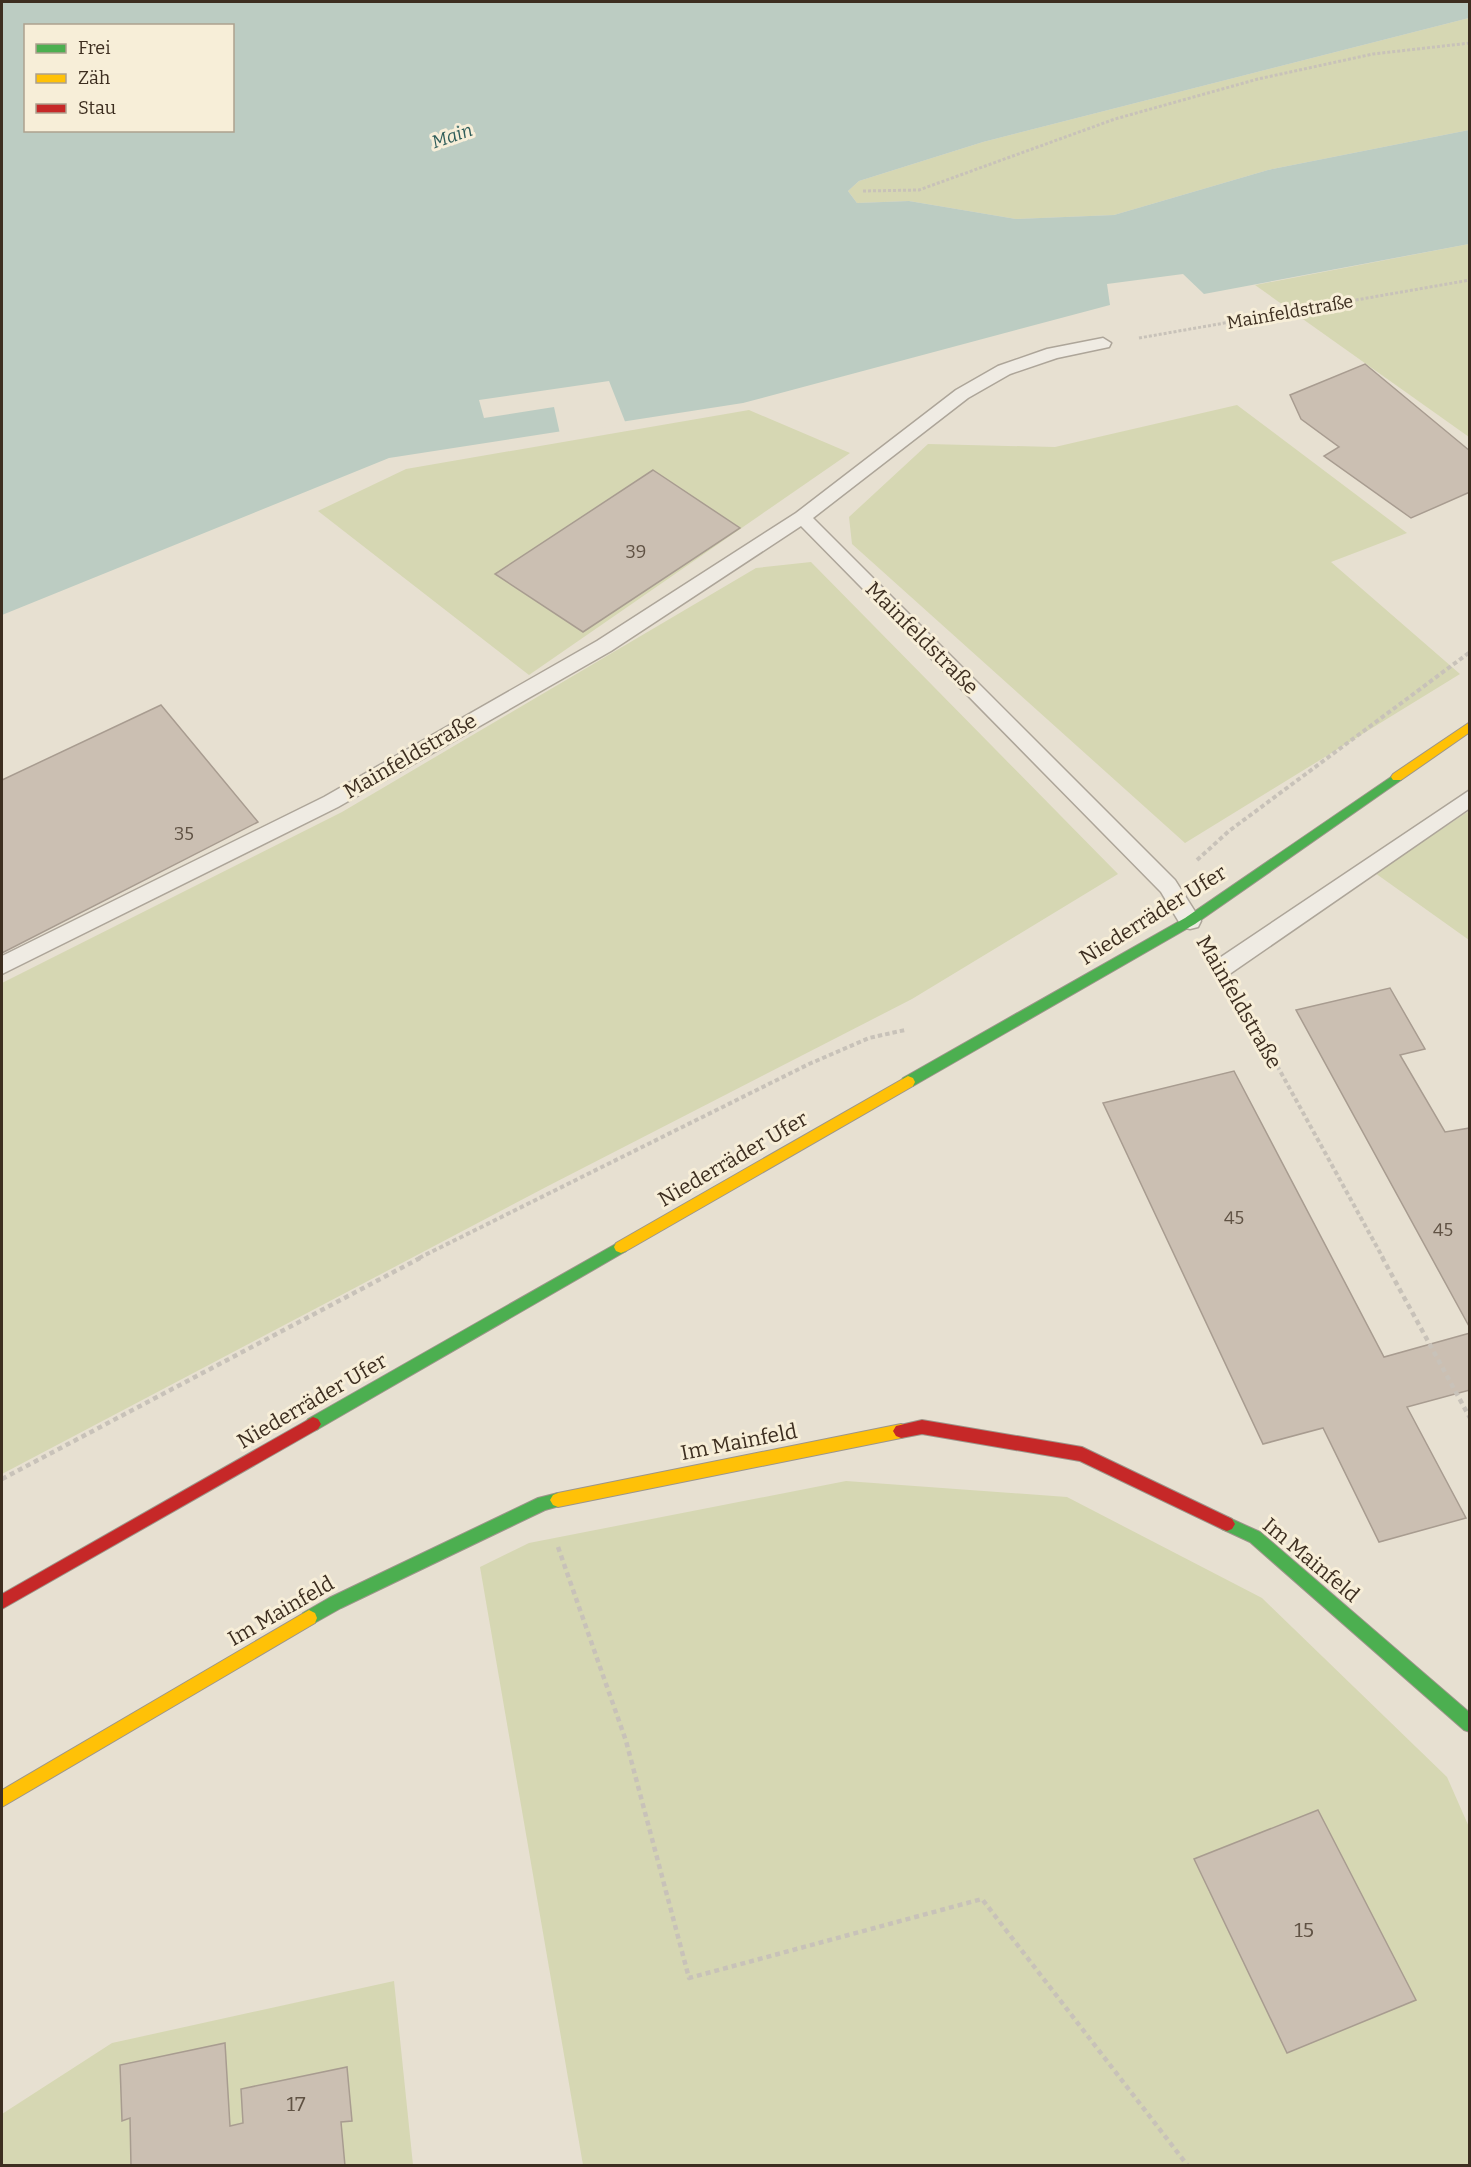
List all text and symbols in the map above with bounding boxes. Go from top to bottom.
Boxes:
legend [24,24,234,132]
text: Frei [78,37,111,59]
text: Zäh [78,67,110,89]
text: Stau [78,97,116,119]
water label: Main [429,119,475,153]
street label: Mainfeldstraße [1225,290,1355,334]
house number: 39 [626,541,646,563]
street label: Mainfeldstraße [860,576,984,700]
street label: Mainfeldstraße [339,707,481,805]
house number: 35 [174,823,194,845]
street label: Niederräder Ufer [1075,859,1231,971]
street label: Mainfeldstraße [1190,931,1288,1073]
street label: Niederräder Ufer [654,1106,812,1212]
house number: 45 [1224,1207,1244,1229]
house number: 45 [1433,1219,1453,1241]
street label: Niederräder Ufer [233,1348,391,1454]
street label: Im Mainfeld [679,1418,799,1466]
street label: Im Mainfeld [1257,1512,1365,1608]
street label: Im Mainfeld [223,1570,339,1652]
house number: 15 [1294,1917,1314,1943]
house number: 17 [287,2091,306,2117]

